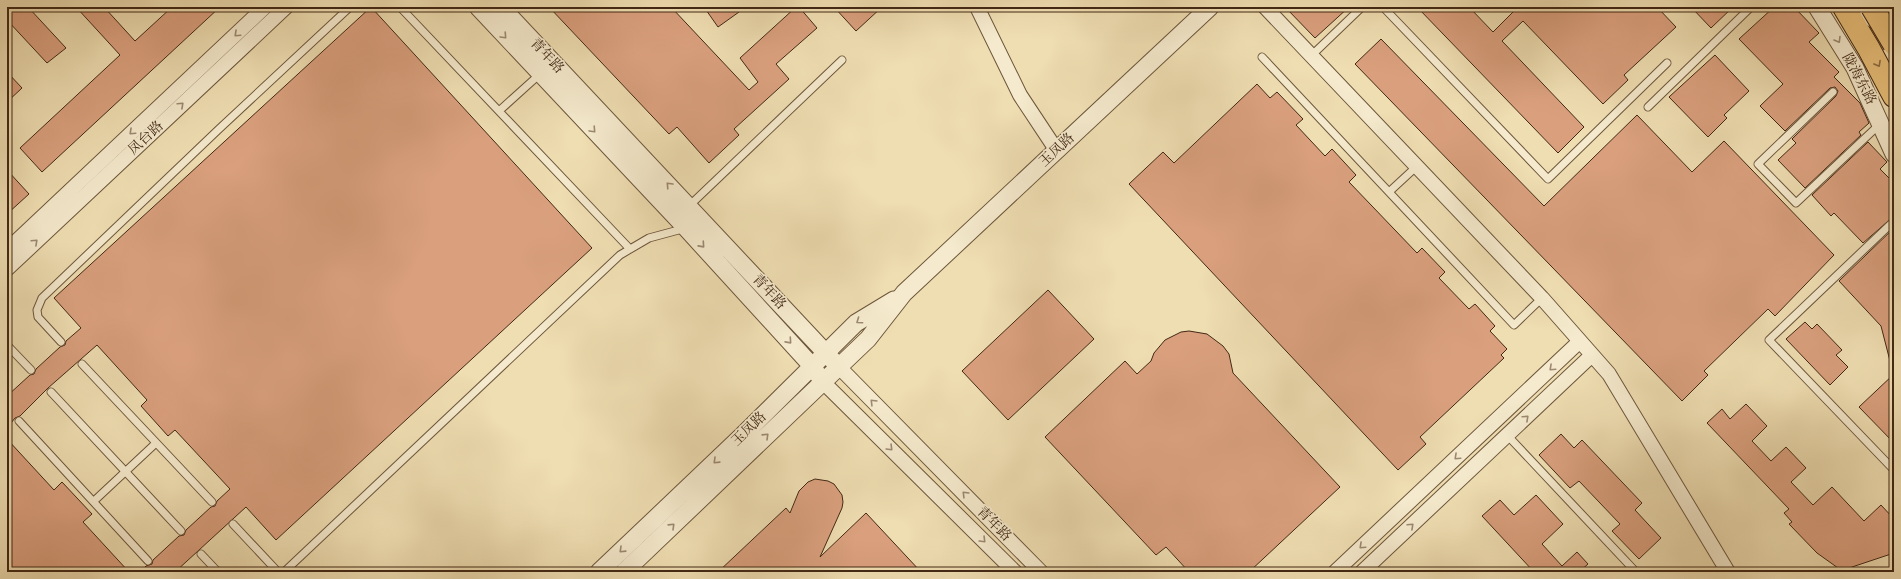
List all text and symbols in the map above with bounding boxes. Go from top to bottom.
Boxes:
one-way arrow [234,29,242,37]
one-way arrow [499,31,506,38]
street label: 青年路 [528,35,567,76]
one-way arrow [1833,36,1840,43]
street label: 陇海东路 [1840,51,1879,107]
one-way arrow [1874,60,1881,68]
one-way arrow [176,103,184,110]
street label: 凤台路 [125,118,166,157]
one-way arrow [589,125,596,133]
one-way arrow [129,128,137,135]
street label: 玉凤路 [1036,130,1077,169]
one-way arrow [666,182,673,190]
one-way arrow [31,240,38,247]
one-way arrow [697,240,704,248]
street label: 青年路 [750,271,789,312]
one-way arrow [856,316,863,324]
one-way arrow [785,336,792,344]
one-way arrow [1549,363,1556,370]
one-way arrow [871,399,878,407]
street label: 玉凤路 [728,409,769,449]
one-way arrow [1521,415,1529,422]
one-way arrow [761,433,769,441]
one-way arrow [885,443,893,451]
one-way arrow [1454,452,1462,460]
one-way arrow [713,456,721,464]
one-way arrow [962,491,970,499]
street label: 青年路 [974,503,1015,544]
one-way arrow [667,523,675,531]
one-way arrow [1406,523,1414,531]
one-way arrow [978,535,986,543]
one-way arrow [1359,541,1367,549]
one-way arrow [619,546,627,553]

